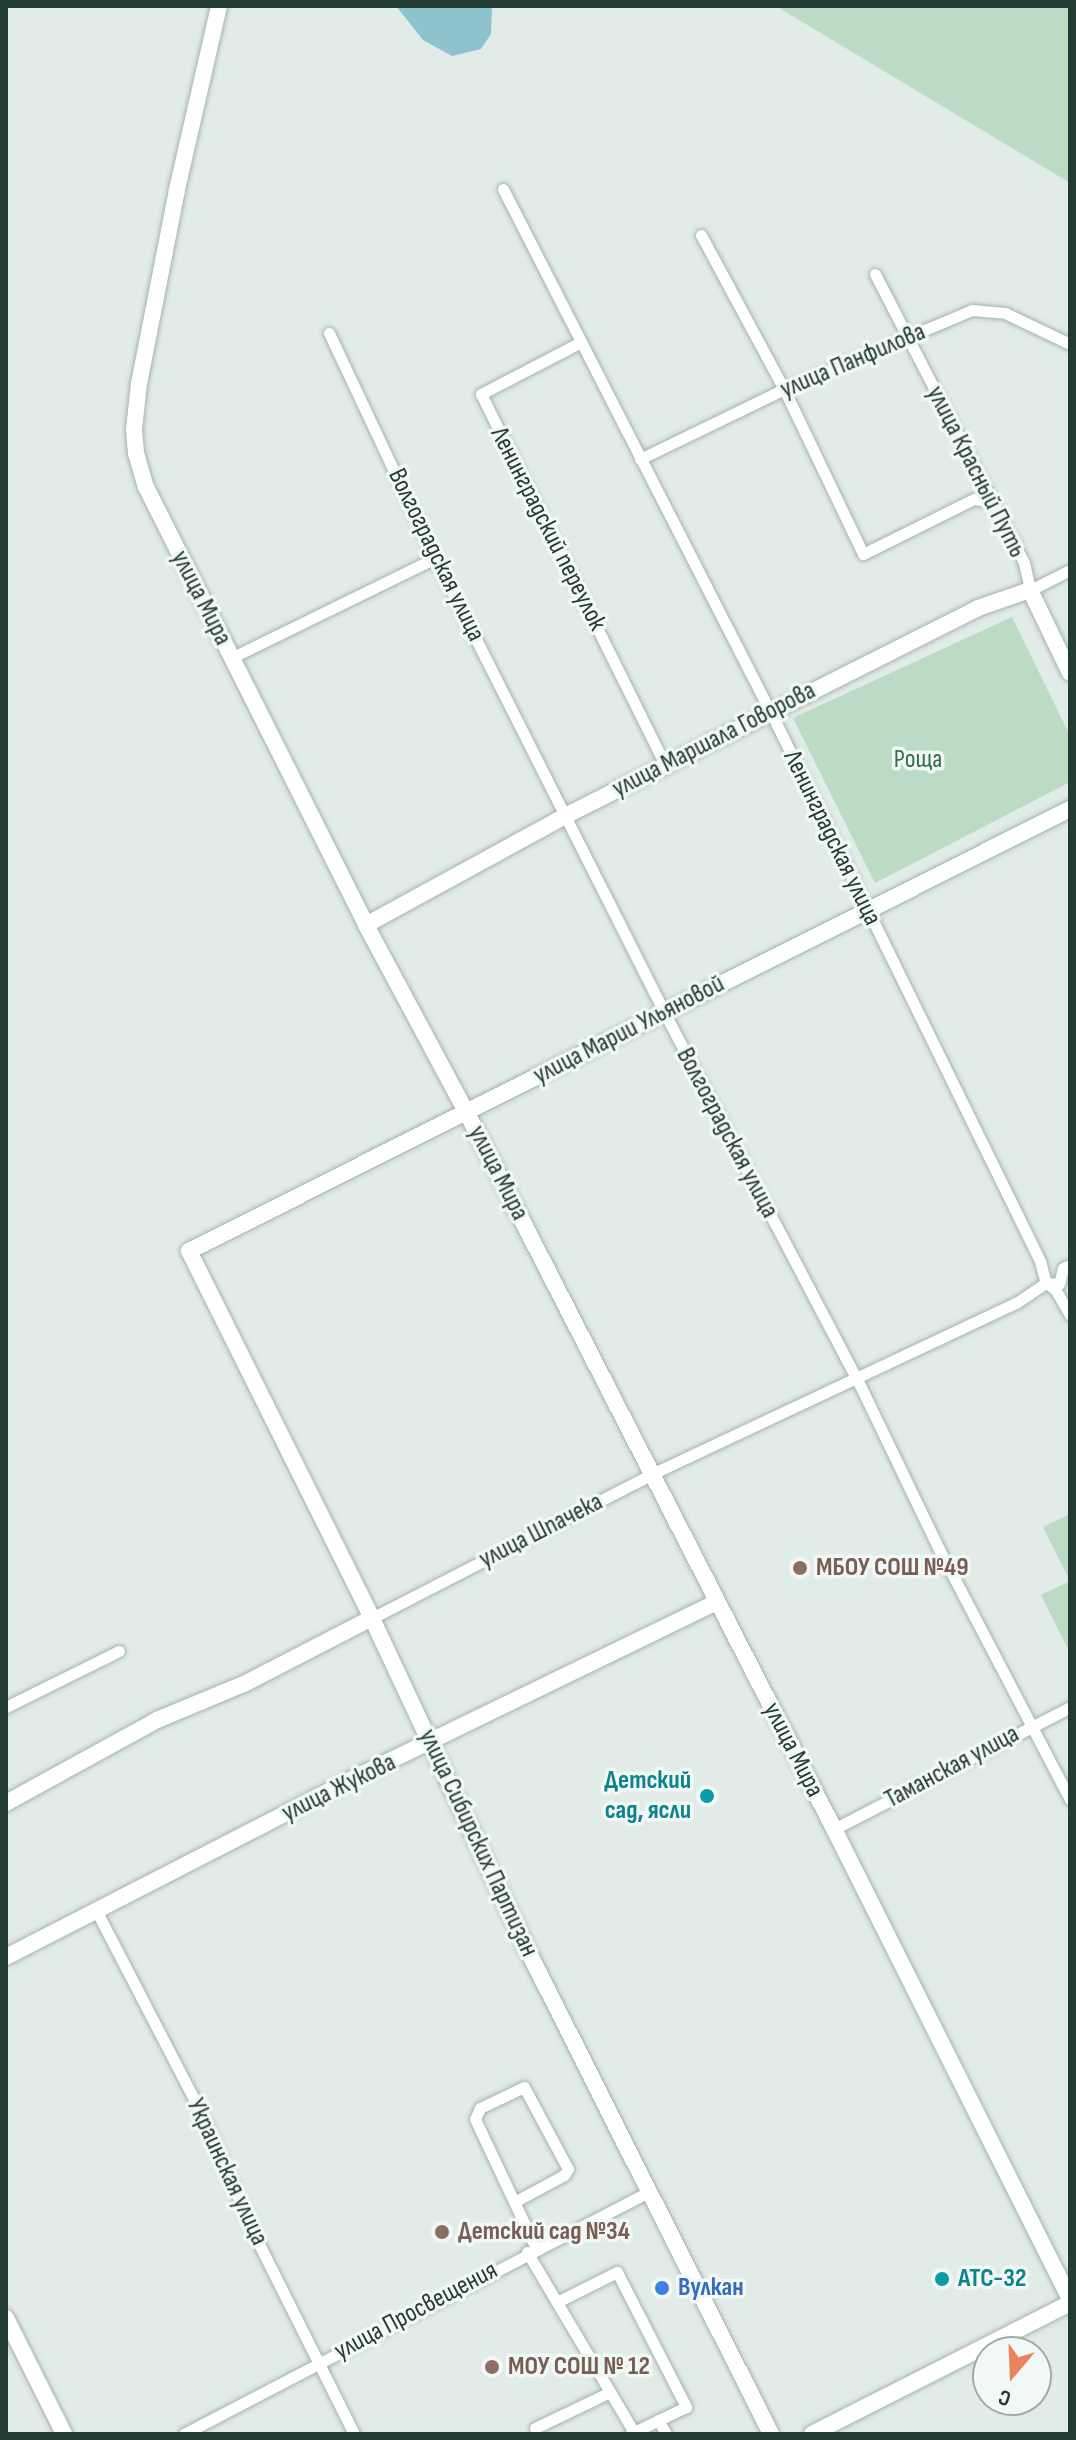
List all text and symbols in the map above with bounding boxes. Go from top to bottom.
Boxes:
street label: улица Панфилова [776,316,930,406]
street label: улица Красный Путь [919,381,1033,563]
street label: Ленинградский переулок [483,422,613,636]
street label: Волгоградская улица [381,464,491,646]
street label: улица Мира [164,546,238,650]
street label: улица Маршала Говорова [607,675,821,805]
park label: Роща [894,744,942,776]
street label: Ленинградская улица [776,745,888,931]
street label: улица Марии Ульяновой [528,968,730,1092]
street label: Волгоградская улица [669,1043,785,1223]
street label: улица Мира [461,1121,535,1225]
street label: улица Шпачека [474,1487,608,1575]
place label: МБОУ СОШ №49 [816,1552,969,1584]
marker: МБОУ СОШ №49 [791,1559,809,1577]
street label: улица Мира [756,1698,830,1802]
street label: Таманская улица [880,1719,1024,1815]
street label: улица Сибирских Партизан [412,1724,544,1962]
street label: улица Жукова [277,1747,401,1829]
place label: Детский сад, ясли [604,1765,691,1826]
marker: Детский сад, ясли [698,1787,716,1805]
street label: Украинская улица [179,2094,275,2250]
place label: Детский сад №34 [458,2216,630,2248]
marker: Детский сад №34 [433,2223,451,2241]
street label: улица Просвещения [329,2255,503,2367]
place label: АТС-32 [958,2263,1026,2295]
marker: АТС-32 [933,2270,951,2288]
place label: Вулкан [678,2272,744,2304]
marker: Вулкан [653,2279,671,2297]
north arrow [972,2336,1052,2416]
place label: МОУ СОШ № 12 [508,2351,650,2383]
marker: МОУ СОШ № 12 [483,2358,501,2376]
text: С [995,2383,1014,2412]

